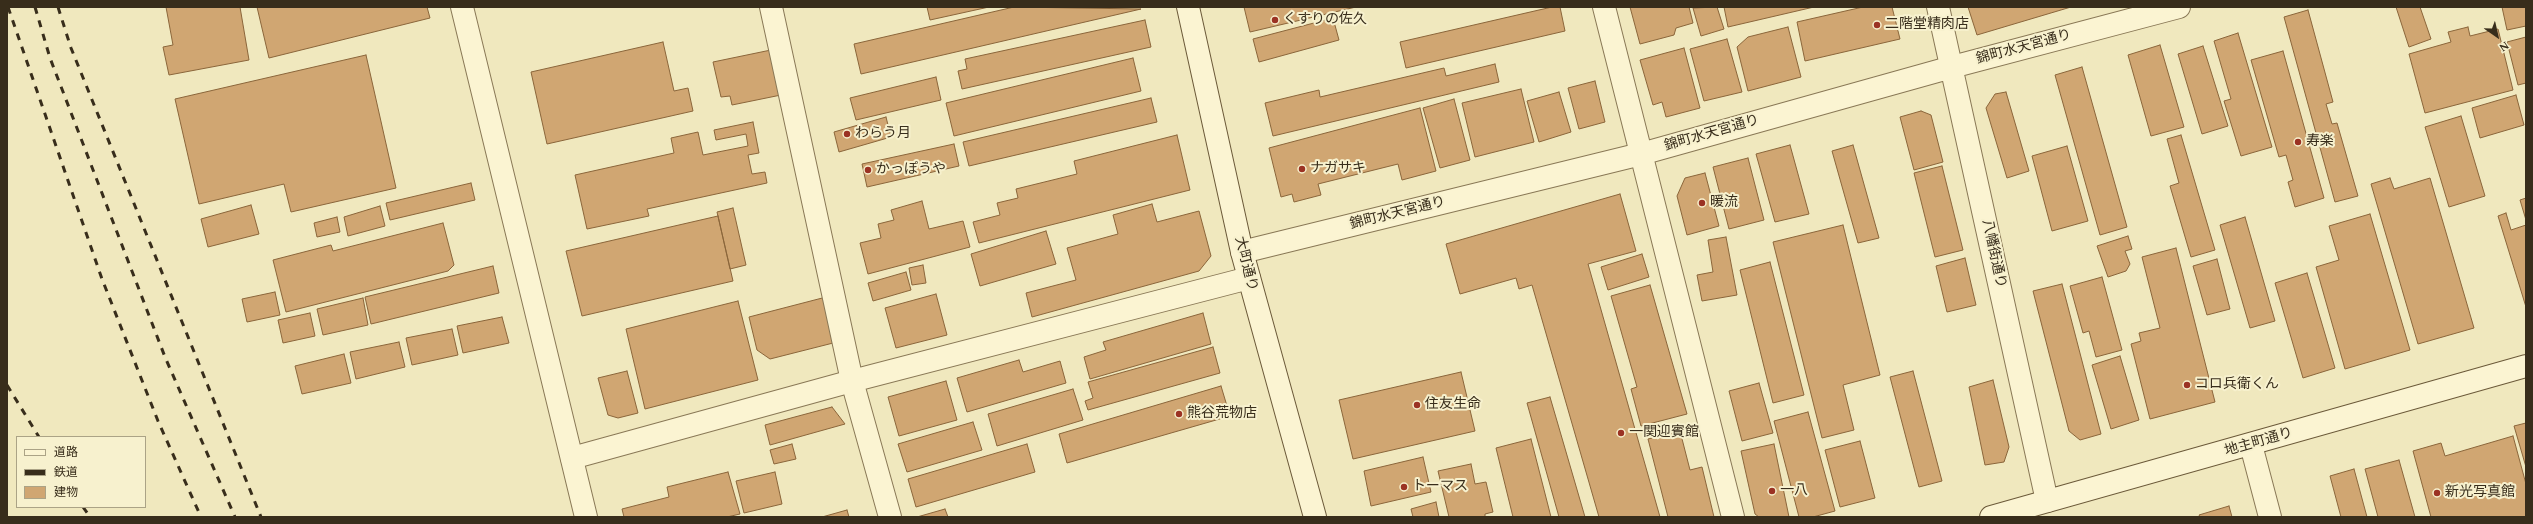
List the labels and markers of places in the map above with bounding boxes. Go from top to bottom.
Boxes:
place label: くすりの佐久 [1283,12,1367,28]
marker: くすりの佐久 [1270,15,1280,25]
place label: 二階堂精肉店 [1885,17,1969,33]
marker: 二階堂精肉店 [1872,20,1882,30]
place label: わらう月 [855,126,911,142]
marker: わらう月 [842,129,852,139]
place label: 寿楽 [2306,134,2334,150]
marker: 寿楽 [2293,137,2303,147]
place label: ナガサキ [1310,161,1366,177]
place label: かっぽうや [876,162,946,178]
marker: ナガサキ [1297,164,1307,174]
marker: かっぽうや [863,165,873,175]
place label: 暖流 [1710,195,1738,211]
marker: 暖流 [1697,198,1707,208]
place label: コロ兵衛くん [2195,377,2279,393]
marker: コロ兵衛くん [2182,380,2192,390]
place label: 住友生命 [1425,397,1481,413]
marker: 住友生命 [1412,400,1422,410]
place label: 熊谷荒物店 [1187,406,1257,422]
marker: 熊谷荒物店 [1174,409,1184,419]
place label: 一関迎賓館 [1629,425,1699,441]
marker: 一関迎賓館 [1616,428,1626,438]
place label: トーマス [1412,479,1468,495]
marker: トーマス [1399,482,1409,492]
place label: 一八 [1780,483,1808,499]
place label: 新光写真館 [2445,485,2515,501]
marker: 一八 [1767,486,1777,496]
marker: 新光写真館 [2432,488,2442,498]

